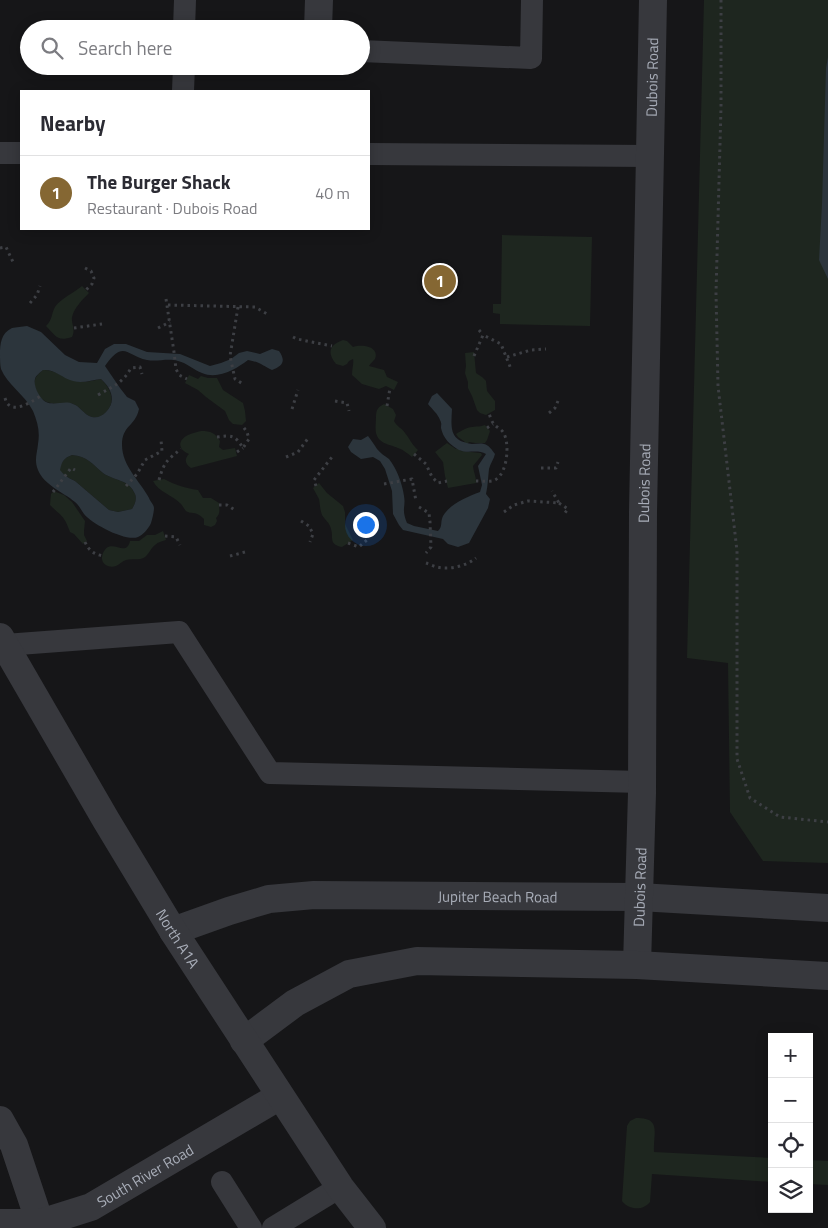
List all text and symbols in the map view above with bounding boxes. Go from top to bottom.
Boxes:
search box [20,20,370,75]
text: Search here [78,33,172,62]
icon: search [38,34,66,62]
street label: Dubois Road [639,37,664,117]
text: Nearby [40,107,105,139]
text: The Burger Shack [87,167,230,196]
text: 1 [52,181,60,205]
text: 40 m [315,181,350,205]
text: Restaurant · Dubois Road [87,196,257,220]
pin: 1 [424,262,456,300]
street label: Dubois Road [631,443,656,523]
your location [353,512,379,538]
street label: Dubois Road [627,847,652,927]
street label: Jupiter Beach Road [438,884,557,908]
street label: North A1A [151,904,206,972]
map controls [768,1033,813,1213]
button: + [768,1033,813,1078]
button: − [768,1078,813,1123]
button: locate [768,1123,813,1168]
street label: South River Road [92,1138,198,1213]
button: layers [768,1168,813,1213]

